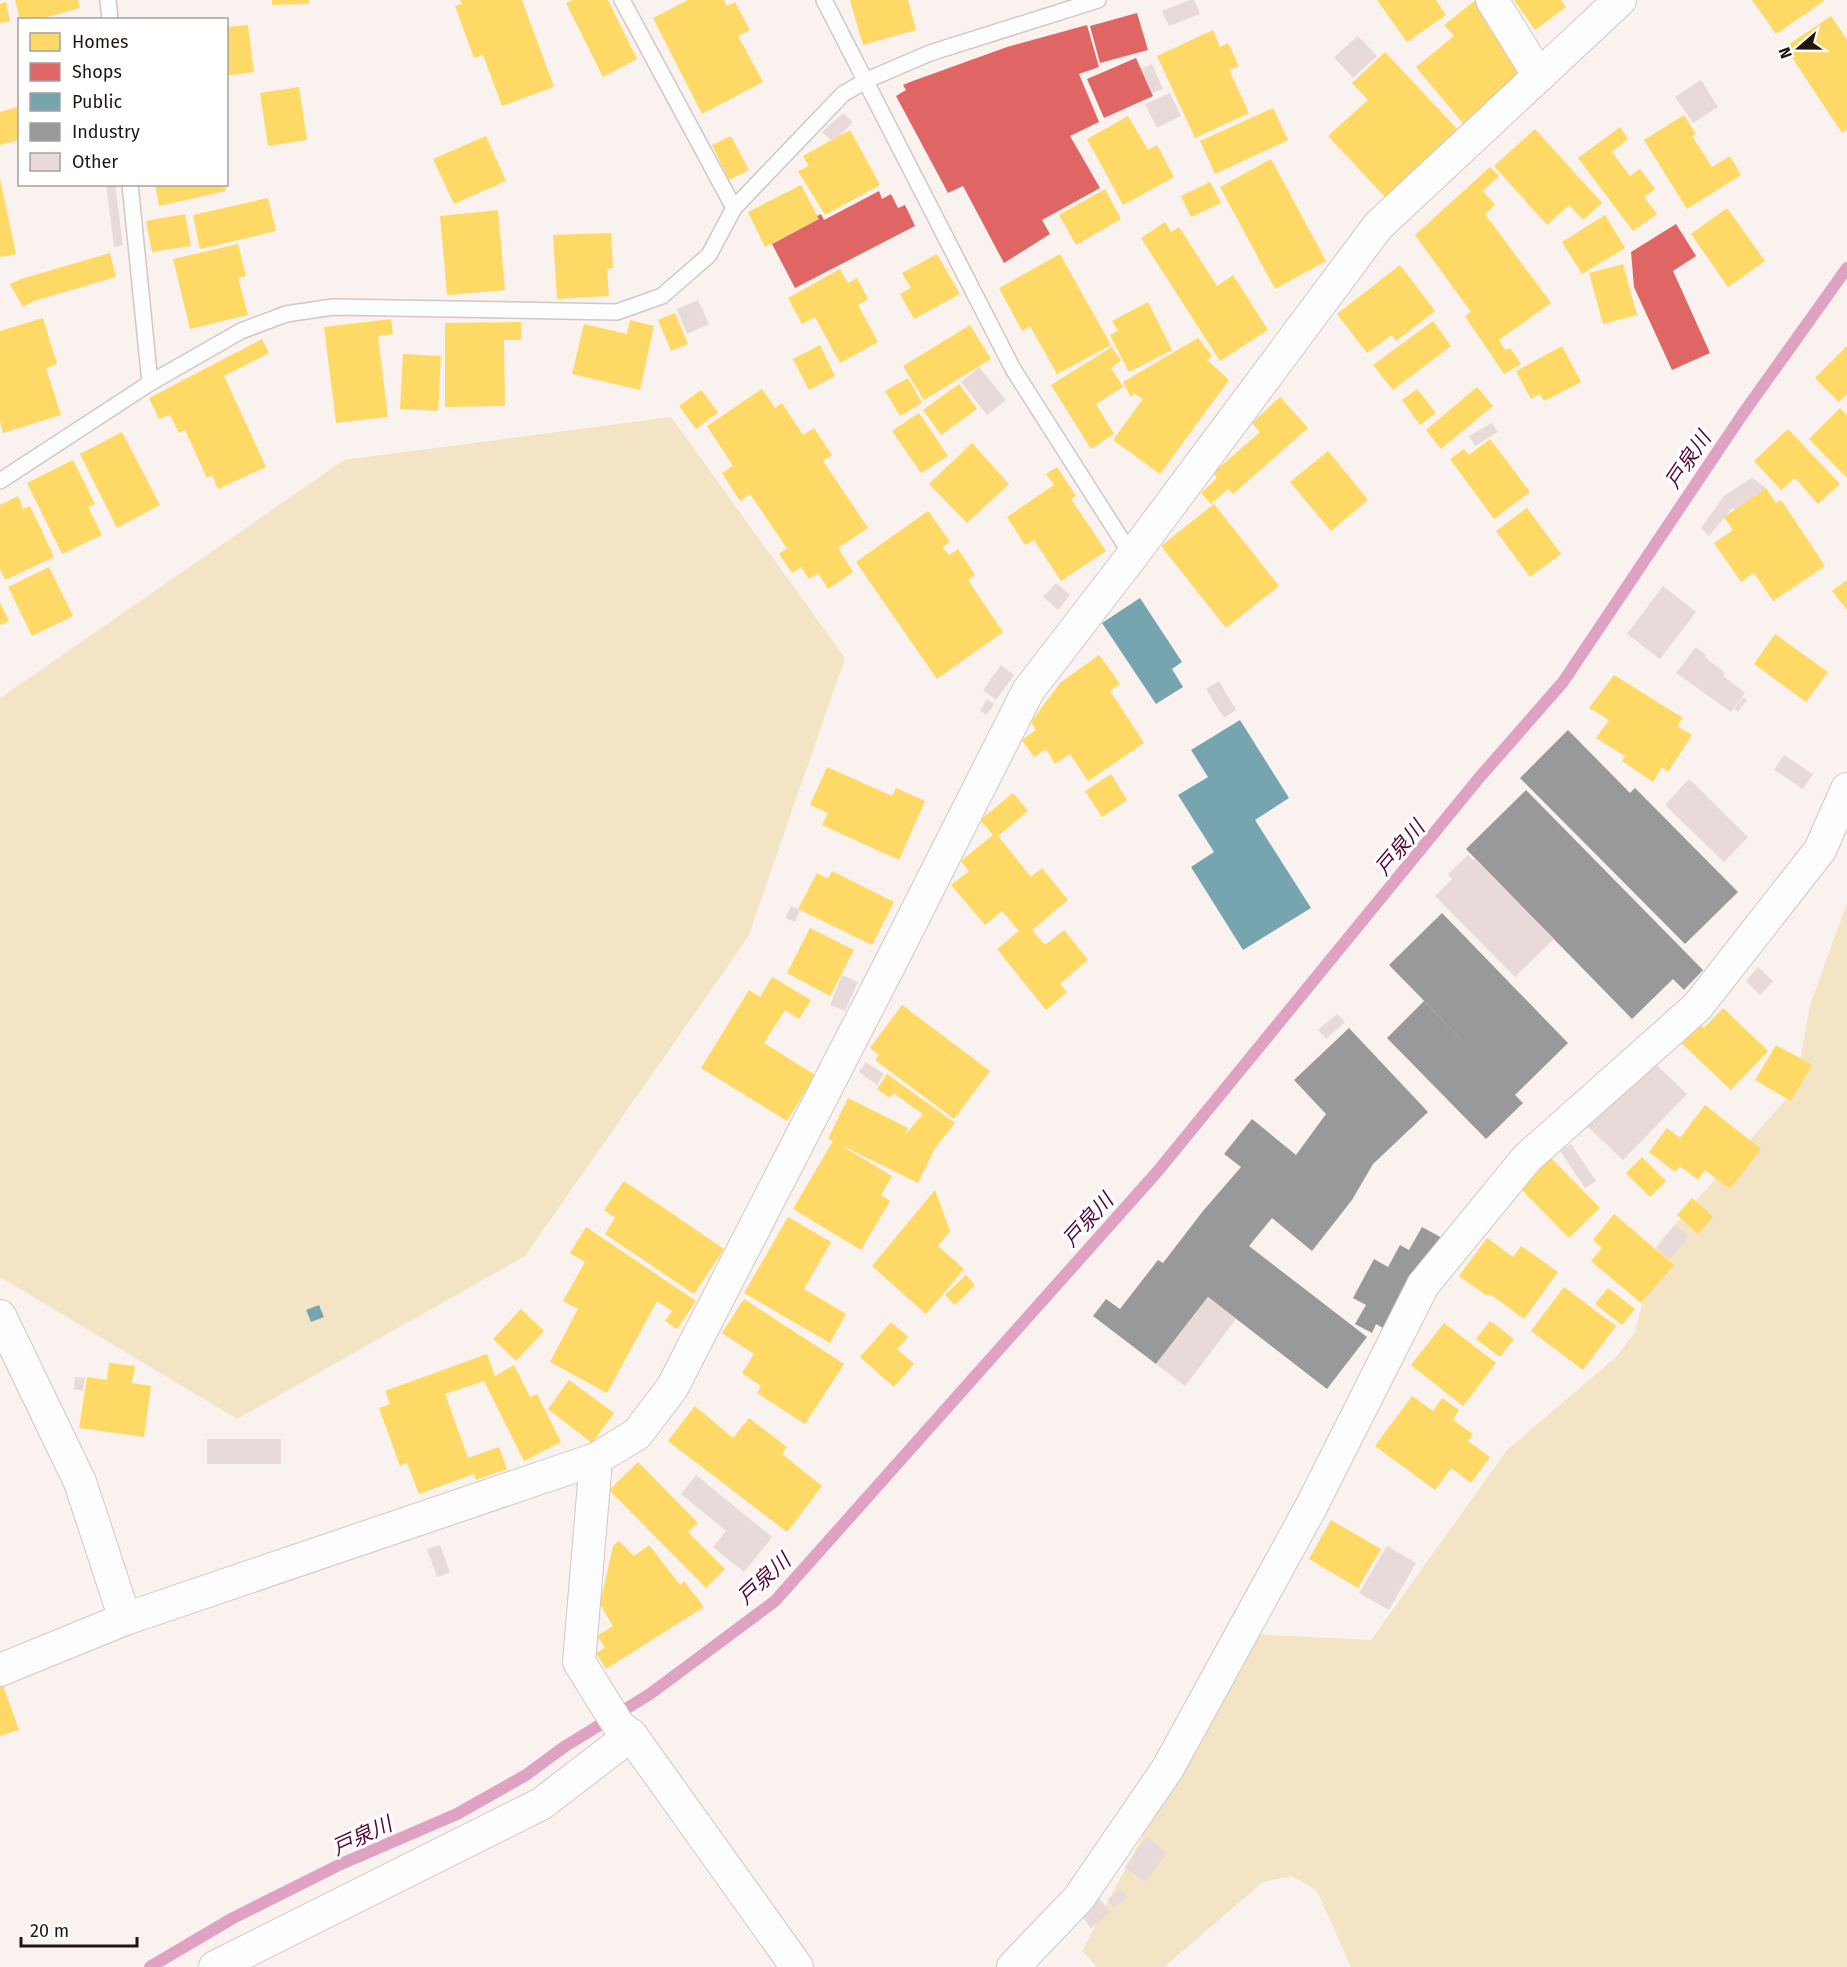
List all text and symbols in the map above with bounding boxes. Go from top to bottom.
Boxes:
legend [18,18,228,186]
north arrow [1769,18,1829,78]
text: Homes [72,31,128,53]
text: N [1775,45,1796,61]
text: Shops [72,61,122,83]
text: Public [72,91,122,113]
text: Industry [72,121,140,143]
text: Other [72,151,118,173]
water label: 戸泉川 [1660,425,1718,493]
water label: 戸泉川 [1370,814,1431,880]
water label: 戸泉川 [1057,1186,1120,1252]
water label: 戸泉川 [732,1547,797,1610]
water label: 戸泉川 [328,1810,398,1861]
scale bar [21,1910,136,1948]
text: 20 m [30,1920,69,1942]

